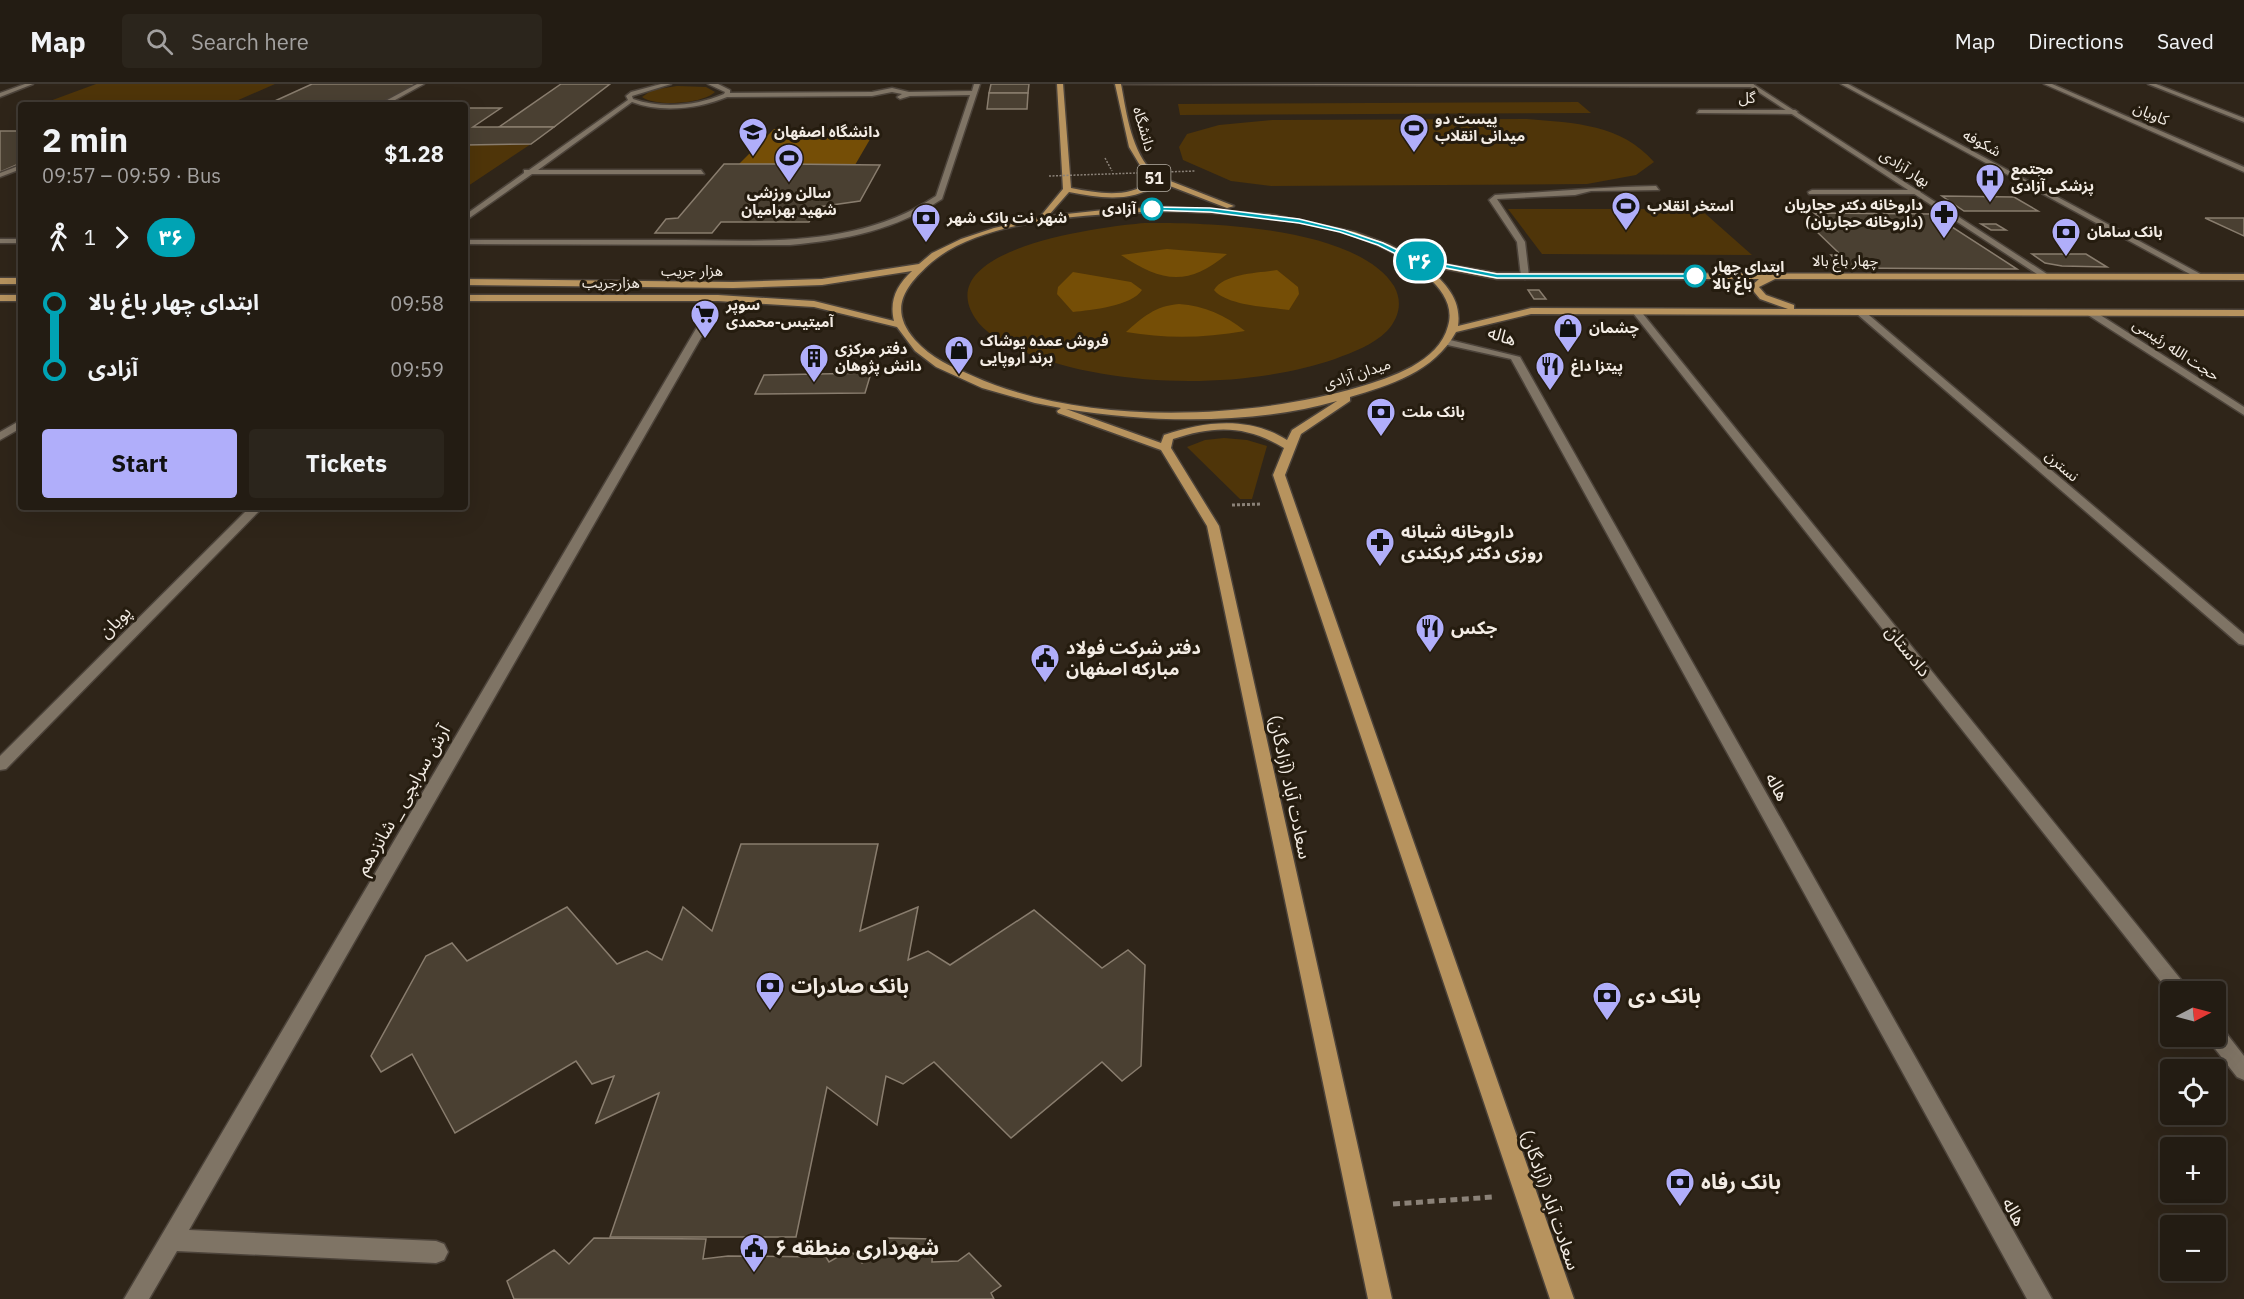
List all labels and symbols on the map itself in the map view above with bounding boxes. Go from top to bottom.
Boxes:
street label: گل [1738,88,1756,107]
street label: کاویان [2131,98,2172,130]
street label: دانشگاه [1129,104,1160,153]
place label: پیست دو میدانی انقلاب [1435,109,1525,145]
sports icon: پیست دو میدانی انقلاب [1398,112,1430,154]
school or university icon: دانشگاه اصفهان [737,116,769,158]
place label: دانشگاه اصفهان [774,122,880,141]
street label: شکوفه [1960,125,2005,161]
sports icon: سالن ورزشی شهید بهرامیان [773,142,805,184]
street label: بهار آزادی [1877,144,1934,191]
place label: مجتمع پزشکی آزادی [2011,159,2094,196]
hospital icon: مجتمع پزشکی آزادی [1974,162,2006,204]
road number: 51 [1138,165,1170,191]
place label: سالن ورزشی شهید بهرامیان [741,183,837,219]
sports icon: استخر انقلاب [1610,190,1642,232]
place label: داروخانه دکتر حجاریان (داروخانه حجاریان) [1785,195,1923,231]
place label: استخر انقلاب [1647,196,1734,215]
marker: آزادی [1141,198,1163,220]
pharmacy icon: داروخانه دکتر حجاریان (داروخانه حجاریان) [1928,198,1960,240]
place label: آزادی [1102,199,1137,218]
bank icon: شهر نت بانک شهر [910,202,942,244]
place label: شهر نت بانک شهر [946,208,1067,227]
bank icon: بانک سامان [2050,216,2082,258]
place label: بانک سامان [2087,222,2163,241]
line badge: ۳۶ [1393,242,1447,280]
street label: چهار باغ بالا [1812,251,1878,273]
place label: ابتدای چهار باغ بالا [1711,257,1784,295]
street label: هزار جریب [661,261,723,280]
marker: ابتدای چهار باغ بالا [1684,265,1706,287]
street label: هزارجریب [582,273,640,292]
place label: سوپر آمیتیس-محمدی [725,295,835,331]
supermarket icon: سوپر آمیتیس-محمدی [689,298,721,340]
shop icon: چشمان [1552,312,1584,354]
street label: حجت الله رئیسی [2129,314,2223,385]
place label: چشمان [1589,318,1640,338]
street label: هاله [1485,320,1519,351]
place label: فروش عمده پوشاک برند اروپایی [980,331,1109,368]
shop icon: فروش عمده پوشاک برند اروپایی [943,334,975,376]
place label: دفتر مرکزی دانش پژوهان [835,339,922,376]
building icon: دفتر مرکزی دانش پژوهان [798,342,830,384]
restaurant icon: پیتزا داغ [1534,350,1566,392]
street label: میدان آزادی [1321,354,1393,393]
place label: پیتزا داغ [1571,356,1623,377]
bank icon: بانک ملت [1365,396,1397,438]
place label: بانک ملت [1402,402,1465,421]
street label: نسترن [2042,446,2083,485]
place label: داروخانه شبانه روزی دکتر کربکندی [1401,520,1543,564]
pharmacy icon: داروخانه شبانه روزی دکتر کربکندی [1364,526,1396,568]
street label: پویان [93,600,136,643]
restaurant icon: جکس [1414,612,1446,654]
place label: جکس [1451,616,1497,639]
street label: دادستان [1881,620,1936,681]
place label: دفتر شرکت فولاد مبارکه اصفهان [1066,636,1201,680]
public building icon: دفتر شرکت فولاد مبارکه اصفهان [1029,642,1061,684]
street label: سعادت آباد (آزادگان) [1264,713,1317,861]
street label: آرش سرابچی _ شانزدهم [350,720,457,880]
street label: هاله [1760,769,1795,805]
bank icon: بانک صادرات [754,970,786,1012]
place label: بانک صادرات [791,971,909,999]
bank icon: بانک دی [1591,980,1623,1022]
place label: بانک دی [1628,981,1701,1009]
north arrow [2160,981,2226,1047]
street label: سعادت آباد (آزادگان) [1516,1127,1585,1273]
bank icon: بانک رفاه [1664,1166,1696,1208]
place label: بانک رفاه [1701,1167,1781,1195]
street label: هاله [1997,1194,2032,1230]
public building icon: شهرداری منطقه ۶ [738,1232,770,1274]
place label: شهرداری منطقه ۶ [775,1233,939,1261]

